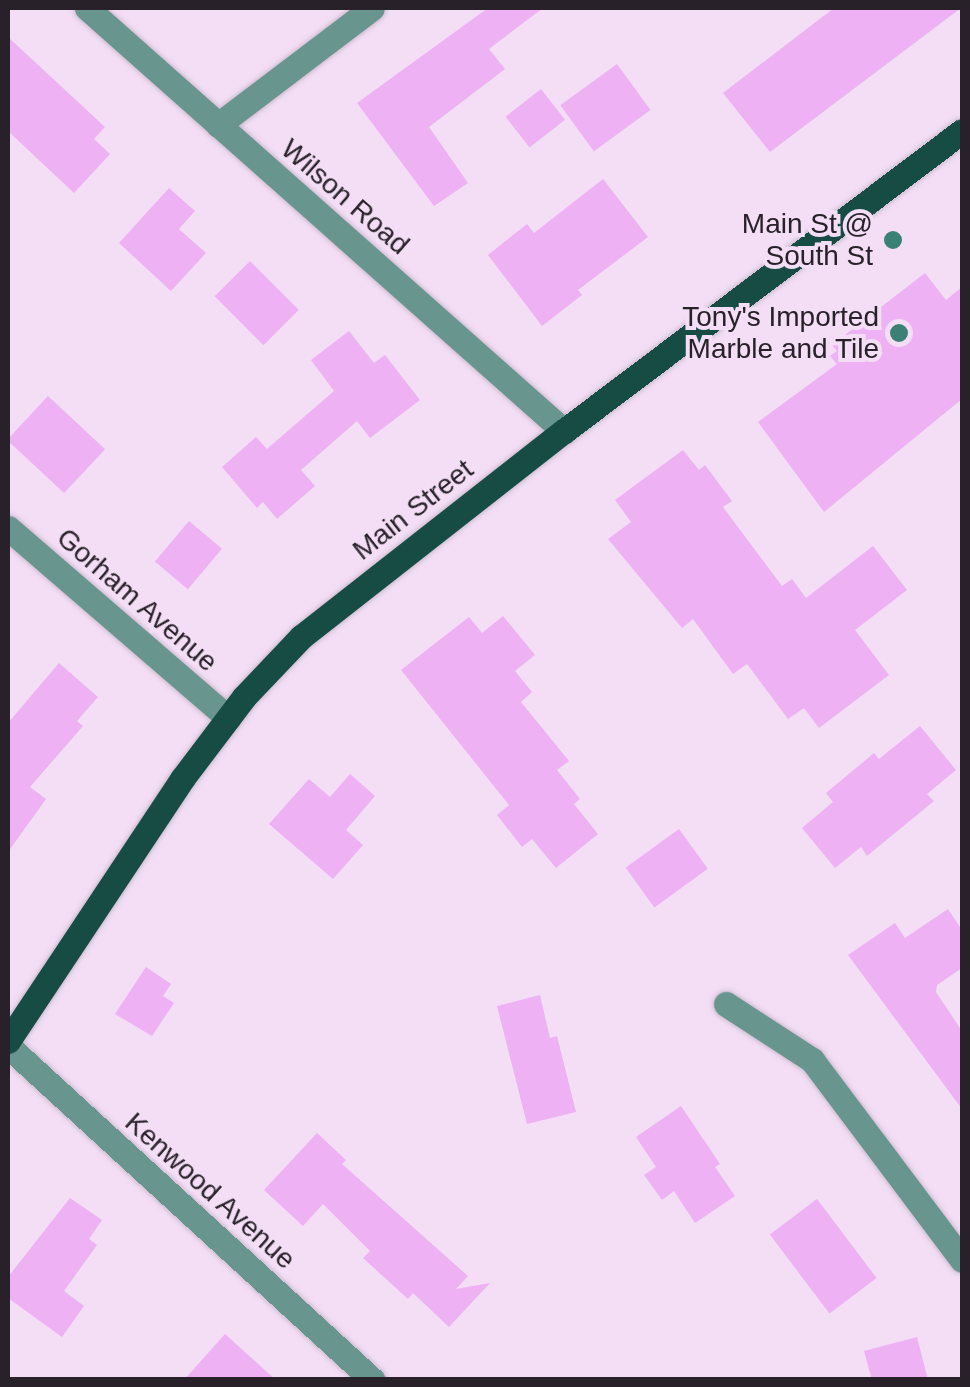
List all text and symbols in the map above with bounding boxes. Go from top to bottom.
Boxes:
street label: Wilson Road [274,132,416,262]
place label: Main St @ South St [742,207,873,273]
marker: Main St @ South St [882,229,904,251]
place label: Tony's Imported Marble and Tile [682,300,879,366]
marker: Tony's Imported Marble and Tile [888,322,910,344]
street label: Main Street [346,453,480,567]
street label: Gorham Avenue [49,521,225,679]
street label: Kenwood Avenue [117,1105,303,1277]

